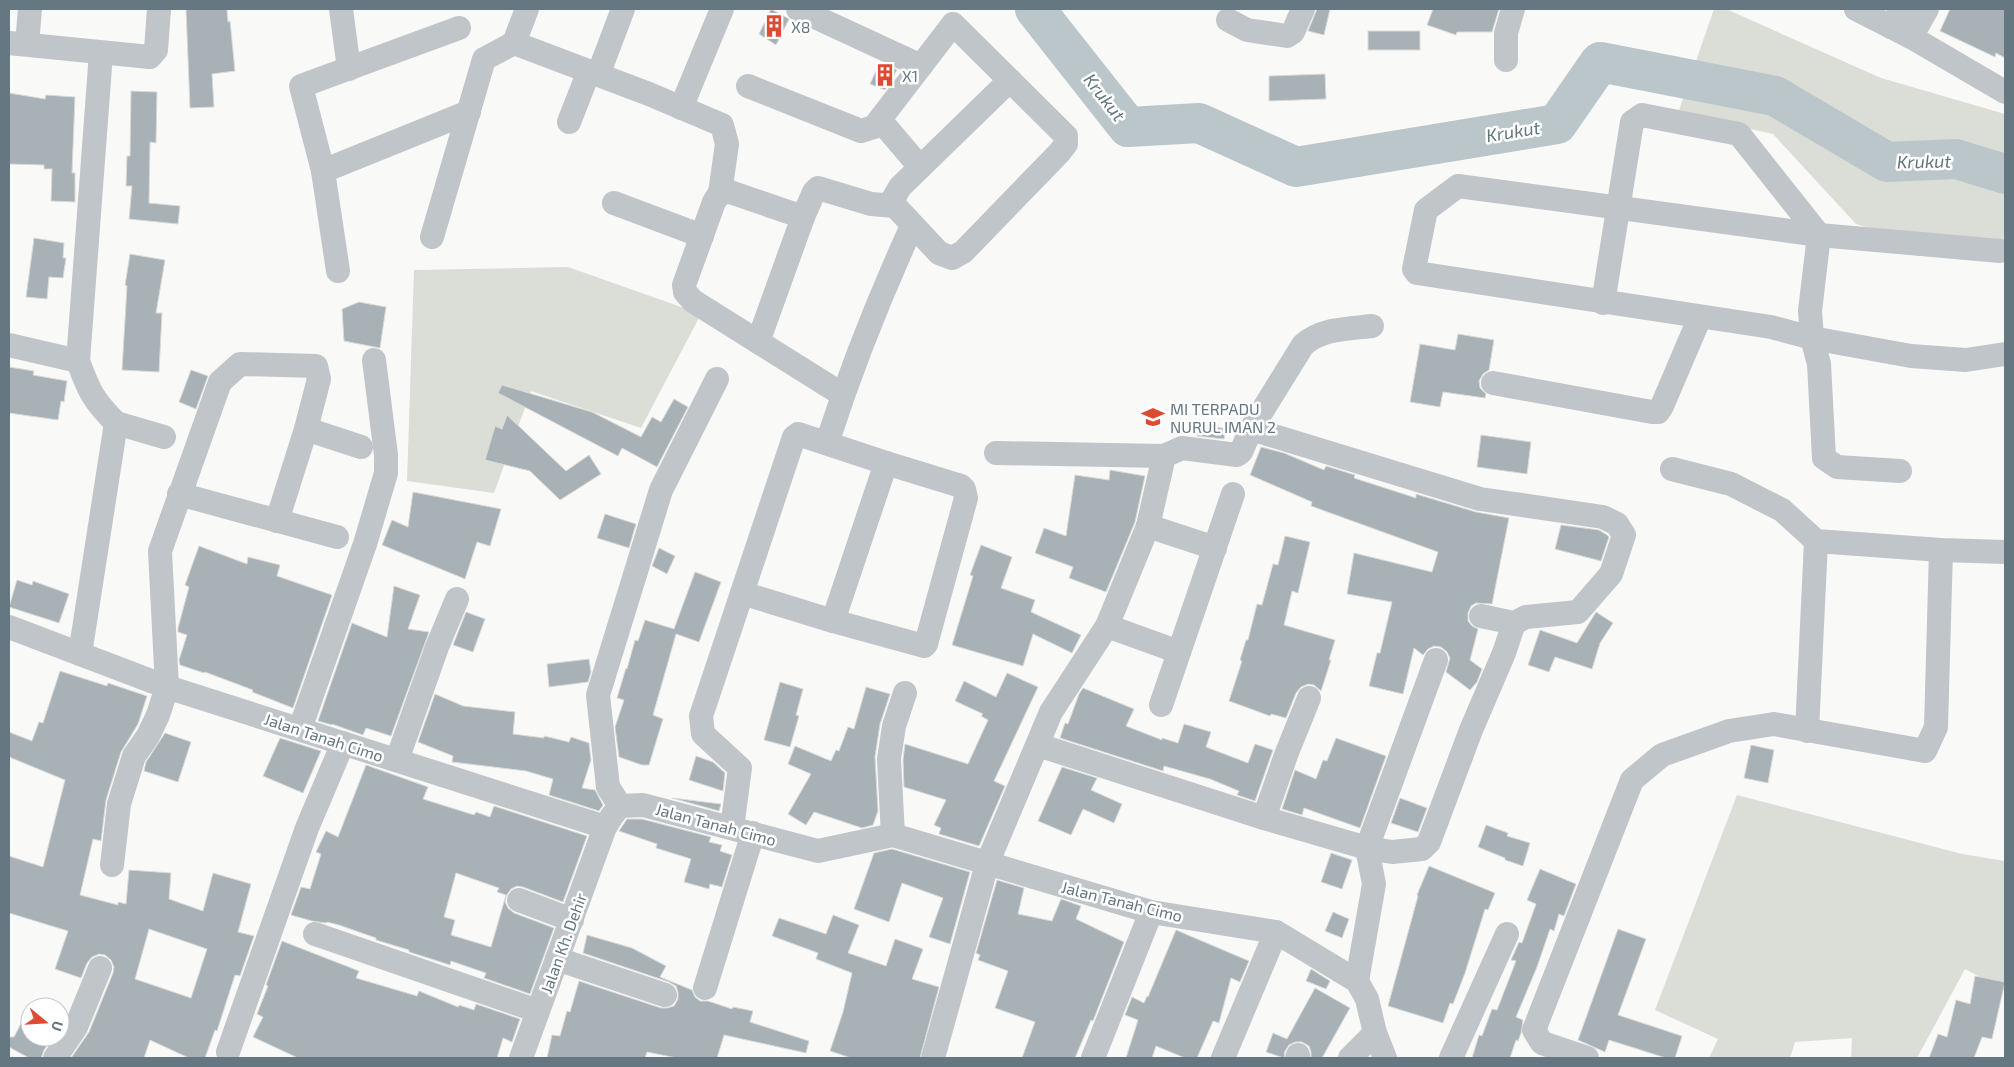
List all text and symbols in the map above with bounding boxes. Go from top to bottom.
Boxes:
building icon: X8 [761,13,787,39]
place label: X8 [791,17,811,36]
building icon: X1 [872,62,898,88]
place label: X1 [902,66,918,85]
water label: Krukut [1080,69,1131,125]
water label: Krukut [1484,116,1542,146]
water label: Krukut [1897,150,1952,172]
place label: MI TERPADU NURUL IMAN 2 [1170,399,1276,436]
school or university icon: MI TERPADU NURUL IMAN 2 [1140,404,1166,430]
street label: Jalan Tanah Cimo [262,709,386,765]
street label: Jalan Tanah Cimo [654,799,778,849]
street label: Jalan Tanah Cimo [1060,877,1184,925]
street label: Jalan Kh. Dehir [536,890,590,996]
north arrow [20,997,70,1047]
text: U [48,1019,67,1033]

